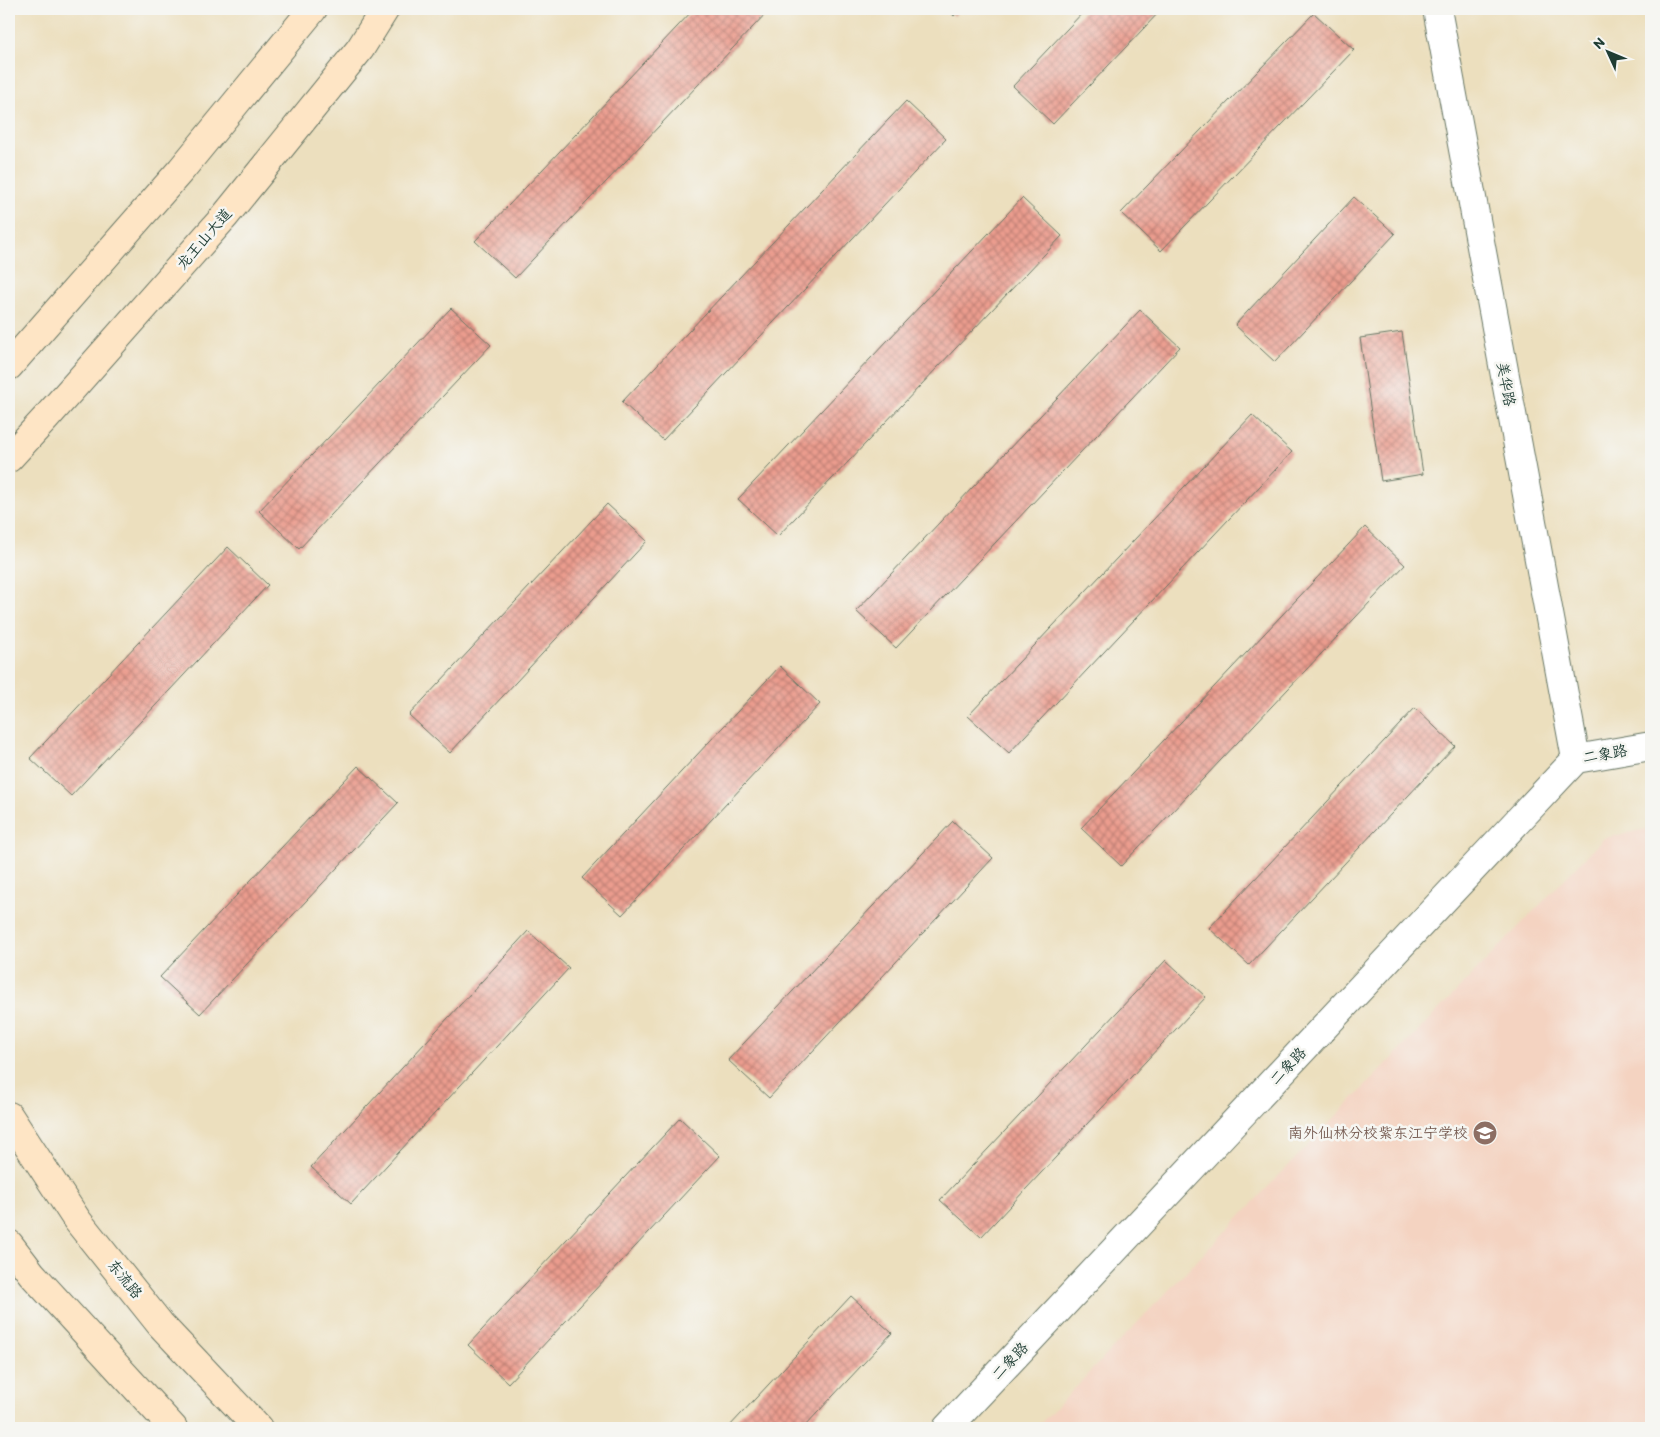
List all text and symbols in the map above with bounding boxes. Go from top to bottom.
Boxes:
north arrow [1582,28,1632,78]
text: N [1590,34,1608,53]
street label: 龙王山大道 [173,205,235,273]
street label: 美华路 [1493,360,1519,408]
street label: 二象路 [1581,741,1629,767]
street label: 二象路 [1266,1043,1310,1089]
school or university icon: 南外仙林分校紫东江宁学校 [1472,1120,1498,1146]
place label: 南外仙林分校紫东江宁学校 [1288,1124,1468,1142]
street label: 东流路 [104,1256,146,1302]
street label: 二象路 [988,1338,1032,1384]

